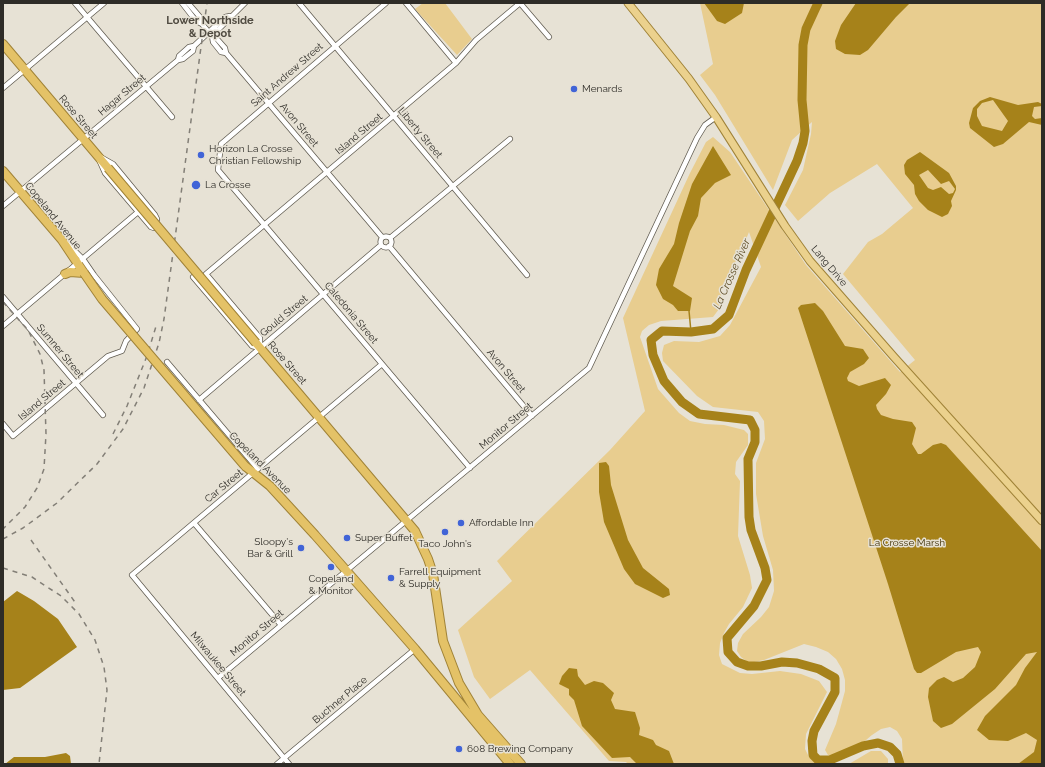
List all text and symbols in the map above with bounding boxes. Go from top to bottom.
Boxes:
district label: Lower Northside & Depot [166,14,254,40]
street label: Saint Andrew Street [248,40,326,110]
street label: Hagar Street [96,72,148,118]
place label: Menards [582,83,622,95]
marker: Menards [569,84,579,94]
street label: Rose Street [56,93,100,141]
street label: Avon Street [277,101,321,149]
street label: Liberty Street [395,105,445,161]
street label: Island Street [333,111,385,157]
place label: Horizon La Crosse Christian Fellowship [209,143,301,166]
marker: Horizon La Crosse Christian Fellowship [196,150,206,160]
marker: La Crosse [190,179,202,191]
place label: La Crosse [205,179,251,191]
street label: Copeland Avenue [22,180,84,252]
water label: La Crosse River [711,237,753,311]
street label: Lang Drive [808,243,850,289]
street label: Caledonia Street [322,280,380,346]
street label: Gould Street [258,293,310,339]
street label: Sumner Street [34,322,86,380]
street label: Rose Street [265,339,309,387]
street label: Avon Street [484,347,528,395]
street label: Island Street [16,377,68,423]
street label: Monitor Street [477,400,535,452]
street label: Copeland Avenue [227,430,293,496]
street label: Car Street [202,467,246,505]
place label: Affordable Inn [469,517,534,529]
marker: Affordable Inn [456,518,466,528]
marker: Taco John's [440,527,450,537]
place label: Super Buffet [355,532,413,544]
marker: Super Buffet [342,533,352,543]
place label: Sloopy's Bar & Grill [247,536,293,560]
park label: La Crosse Marsh [869,537,945,549]
place label: Taco John's [418,538,472,550]
marker: Sloopy's Bar & Grill [296,543,306,553]
marker: Copeland & Monitor [326,562,336,572]
place label: Farrell Equipment & Supply [399,566,481,590]
place label: Copeland & Monitor [308,573,354,596]
marker: Farrell Equipment & Supply [386,573,396,583]
street label: Monitor Street [228,607,286,659]
street label: Milwaukee Street [188,630,248,698]
street label: Buchner Place [310,674,370,726]
place label: 608 Brewing Company [467,743,573,755]
marker: 608 Brewing Company [454,744,464,754]

